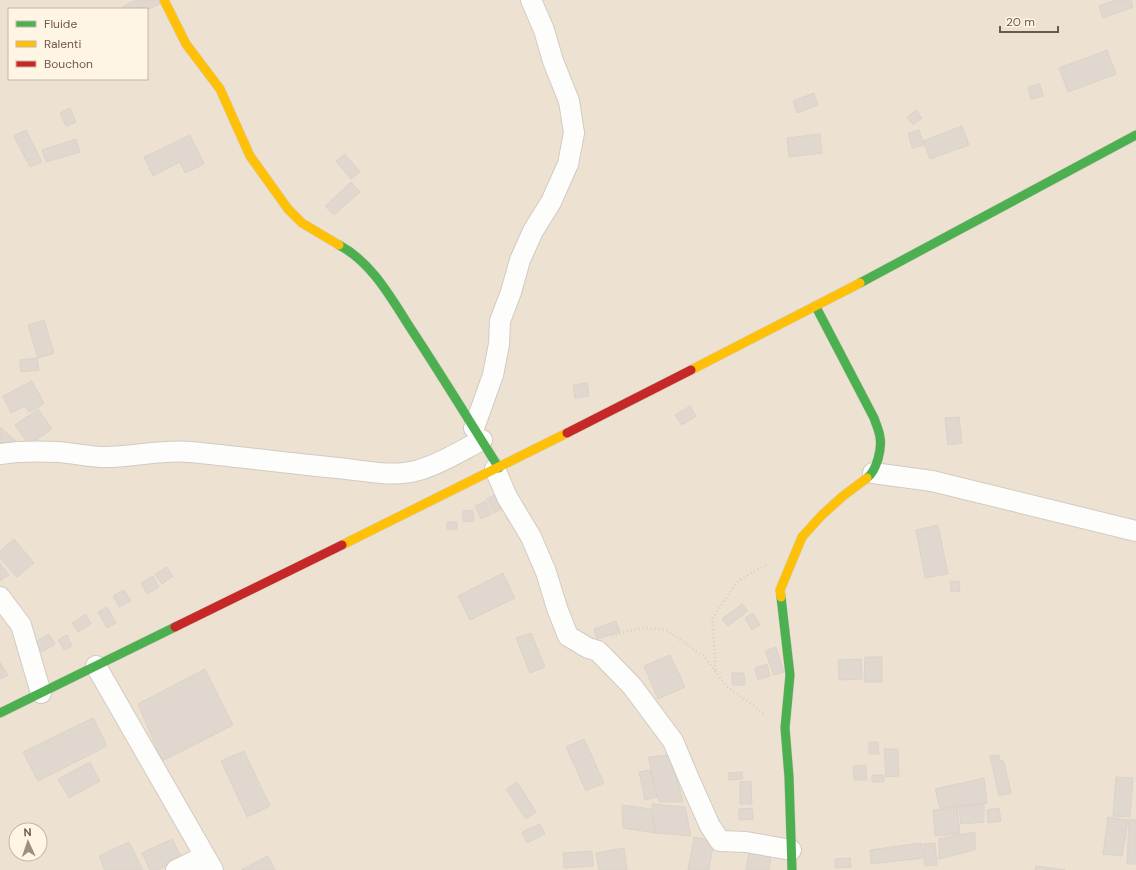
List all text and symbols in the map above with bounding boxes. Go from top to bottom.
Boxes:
legend [8,8,148,80]
scale bar [1000,8,1058,34]
text: 20 m [1006,14,1035,30]
text: Fluide [44,16,77,32]
text: Ralenti [44,36,82,52]
text: Bouchon [44,56,93,72]
north arrow [8,822,48,862]
text: N [23,825,32,839]

